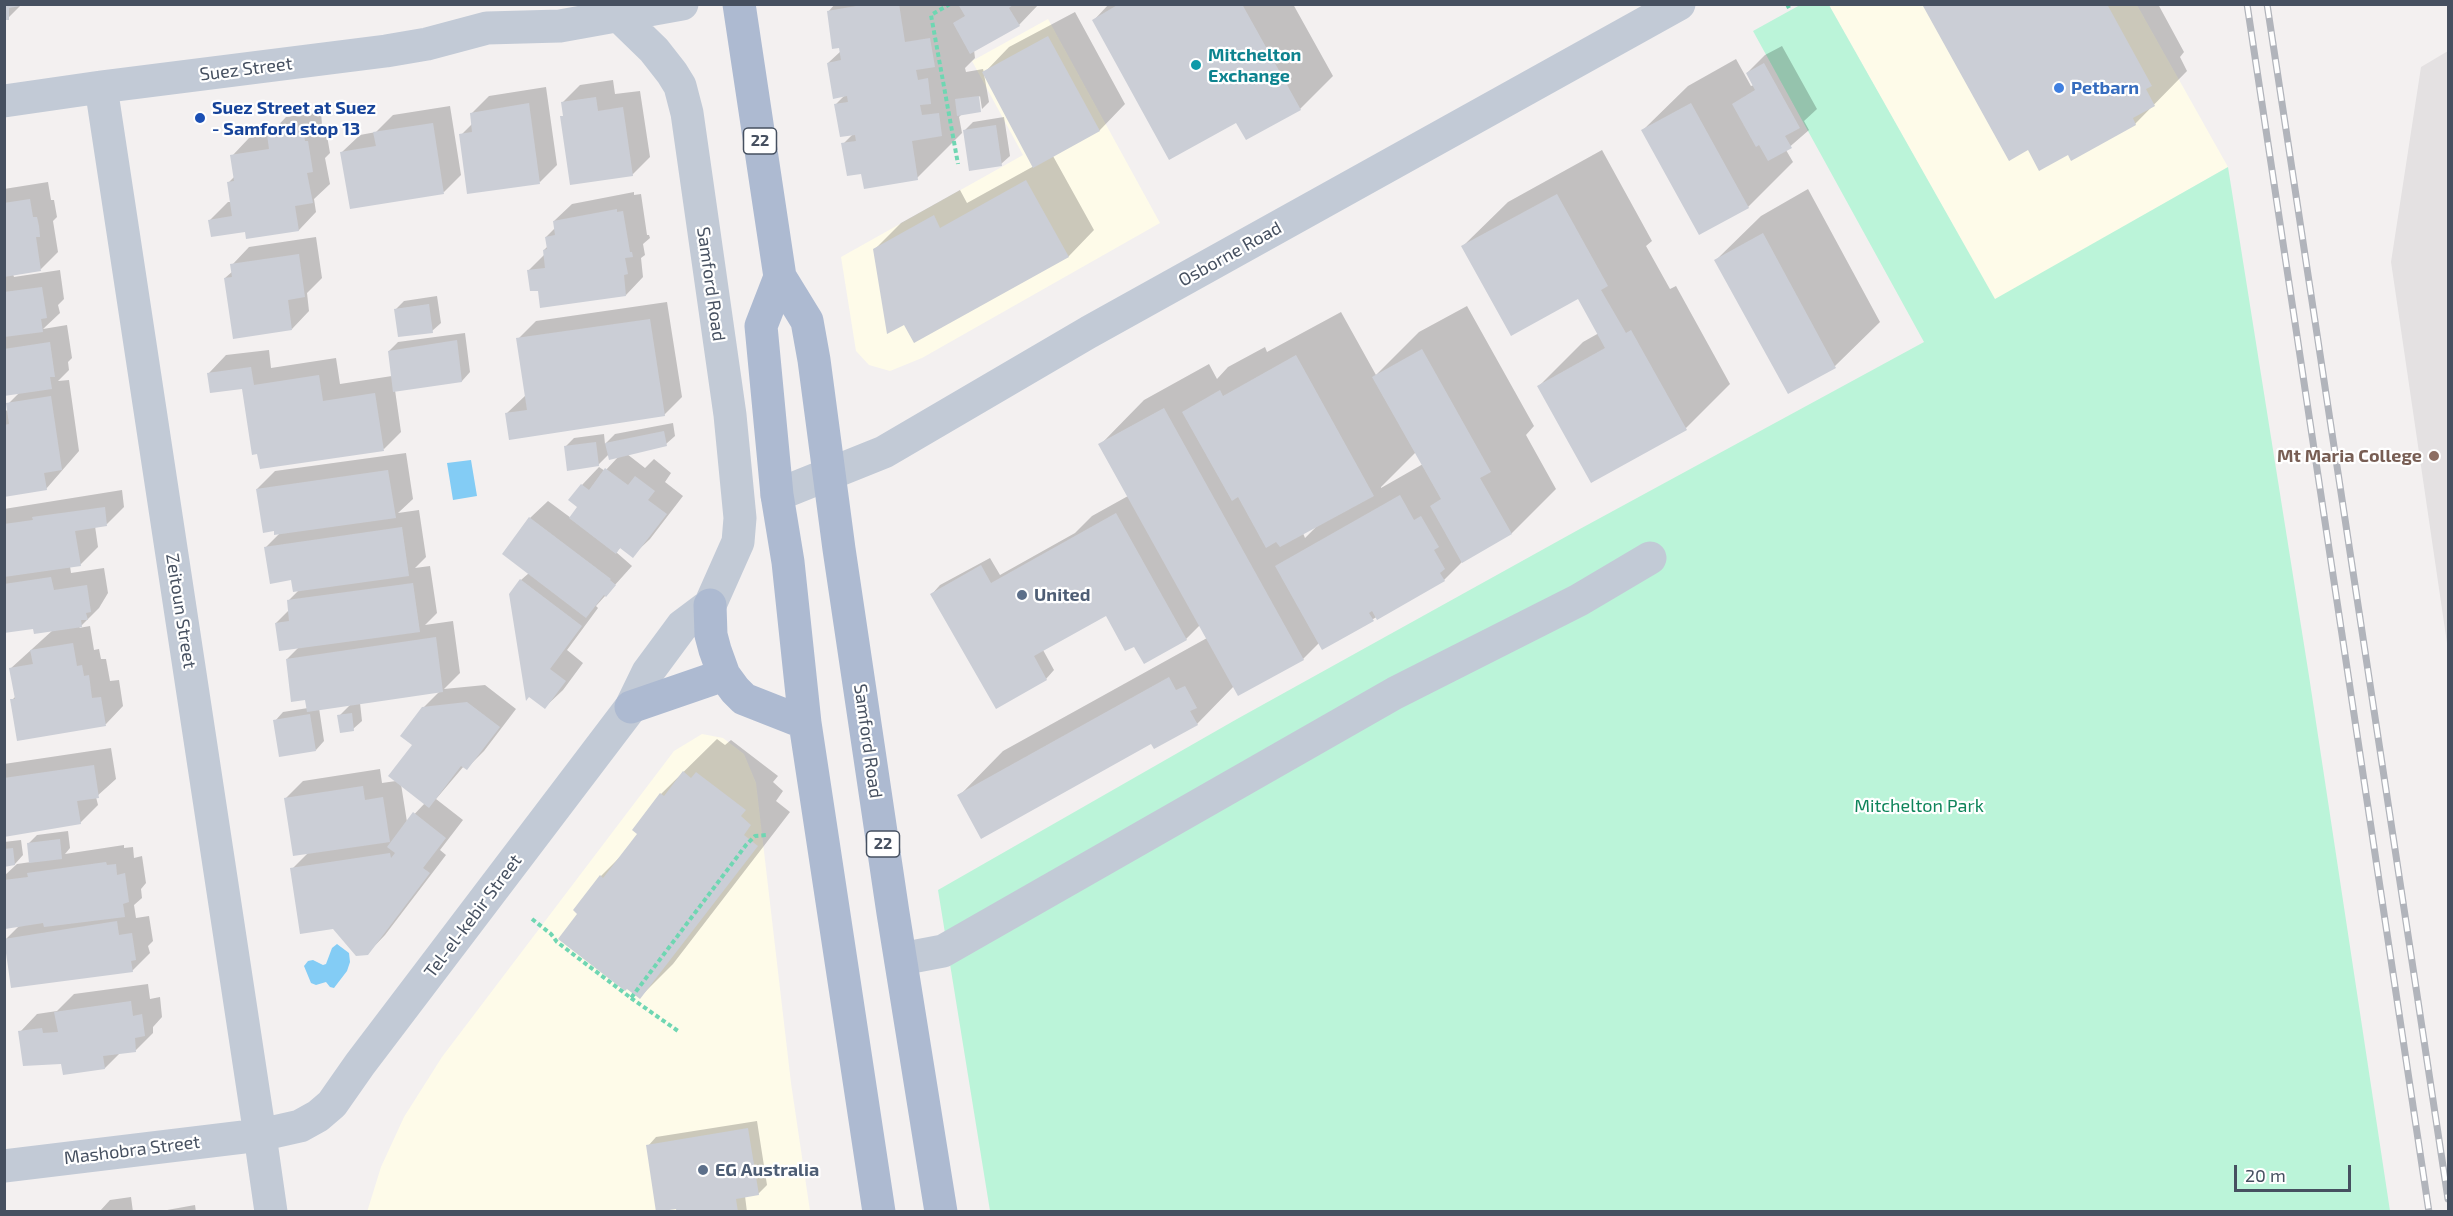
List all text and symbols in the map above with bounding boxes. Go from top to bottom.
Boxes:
place label: Mitchelton Exchange [1208,44,1301,86]
street label: Suez Street [198,53,294,85]
marker: Mitchelton Exchange [1189,58,1203,72]
place label: Petbarn [2071,77,2139,99]
marker: Petbarn [2052,81,2066,95]
place label: Suez Street at Suez - Samford stop 13 [212,97,376,140]
marker: Suez Street at Suez - Samford stop 13 [193,111,207,125]
road number: 22 [744,128,777,154]
street label: Osborne Road [1175,217,1285,291]
street label: Samford Road [692,225,730,343]
place label: Mt Maria College [2277,445,2422,467]
marker: Mt Maria College [2427,449,2441,463]
street label: Zeitoun Street [161,552,201,670]
place label: United [1034,584,1090,606]
marker: United [1015,588,1029,602]
street label: Samford Road [849,682,887,800]
park label: Mitchelton Park [1854,795,1984,817]
road number: 22 [866,831,900,857]
street label: Tel-el-kebir Street [420,850,526,982]
street label: Mashobra Street [63,1131,201,1169]
scale bar [2237,1153,2354,1191]
place label: EG Australia [715,1159,819,1181]
marker: EG Australia [696,1163,710,1177]
text: 20 m [2245,1164,2286,1186]

